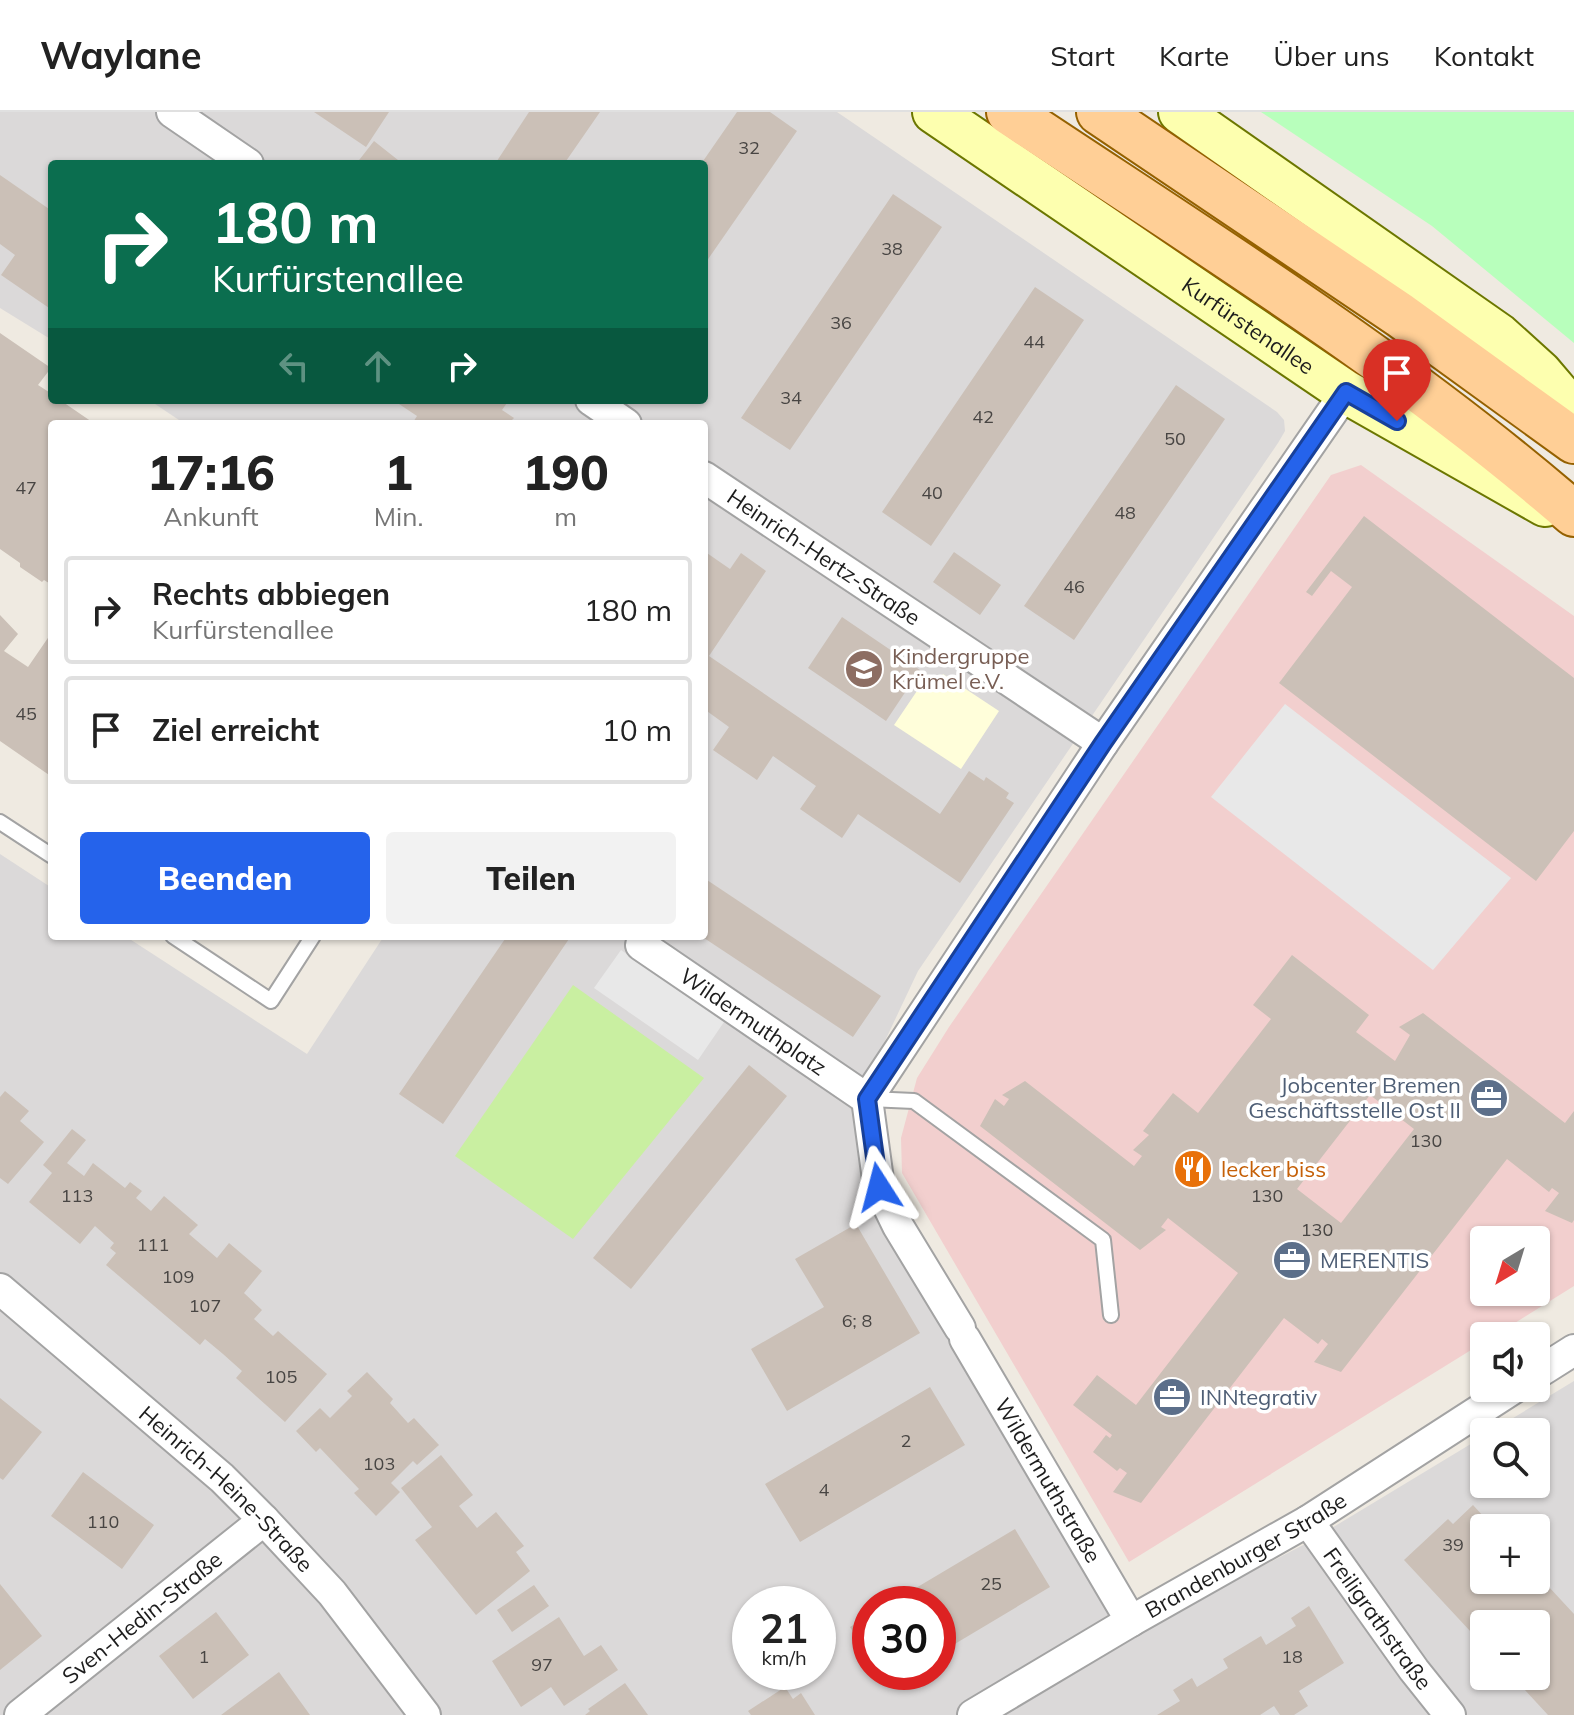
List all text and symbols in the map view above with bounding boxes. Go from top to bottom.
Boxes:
text: Waylane [40,31,202,79]
text: Start [1050,38,1115,73]
text: Karte [1159,38,1229,73]
text: Über uns [1273,38,1390,73]
text: Kontakt [1434,38,1534,73]
house number: 32 [738,136,760,159]
text: 180 m [212,187,379,257]
icon: right [80,192,184,296]
house number: 38 [881,237,903,260]
text: Kurfürstenallee [212,256,464,301]
street label: Kurfürstenallee [1177,271,1320,380]
house number: 36 [830,311,852,334]
house number: 44 [1023,330,1045,353]
pin [1363,339,1431,421]
icon: left [272,344,316,388]
icon: ahead [356,344,400,388]
icon: right [440,344,484,388]
icon: arrive [1375,351,1419,395]
house number: 34 [780,386,802,409]
house number: 42 [972,405,994,428]
house number: 50 [1164,427,1186,450]
text: 17:16 [147,442,275,502]
text: 1 [384,442,413,502]
text: 190 [523,442,609,502]
house number: 47 [15,476,37,499]
house number: 40 [921,481,943,504]
street label: Heinrich-Hertz-Straße [722,482,926,631]
text: Ankunft [163,500,259,533]
text: Min. [374,500,423,533]
text: m [554,500,577,533]
house number: 48 [1114,501,1136,524]
text: Rechts abbiegen [152,575,390,613]
house number: 46 [1063,575,1085,598]
icon: right [84,588,128,632]
text: 180 m [584,591,672,629]
text: Kurfürstenallee [152,613,334,646]
place label: Kindergruppe Krümel e.V. [892,642,1029,695]
school or university icon: Kindergruppe Krümel e.V. [843,648,885,690]
house number: 45 [15,702,37,725]
icon: arrive [84,708,128,752]
text: Ziel erreicht [152,711,319,749]
text: 10 m [602,711,672,749]
button: Beenden [80,832,370,924]
button: Teilen [386,832,676,924]
street label: Wildermuthplatz [675,962,832,1081]
place label: Jobcenter Bremen Geschäftsstelle Ost II [1248,1071,1461,1124]
office icon: Jobcenter Bremen Geschäftsstelle Ost II [1468,1077,1510,1119]
house number: 130 [1410,1129,1442,1152]
position arrow [837,1145,921,1229]
restaurant icon: lecker biss [1172,1148,1214,1190]
place label: lecker biss [1221,1155,1326,1183]
house number: 113 [61,1184,93,1207]
house number: 130 [1251,1184,1283,1207]
house number: 130 [1301,1218,1333,1241]
north arrow [1470,1226,1550,1306]
map controls [1470,1226,1550,1690]
house number: 111 [137,1233,169,1256]
office icon: MERENTIS [1271,1239,1313,1281]
place label: MERENTIS [1320,1246,1429,1274]
house number: 109 [162,1265,194,1288]
house number: 107 [189,1294,221,1317]
house number: 6; 8 [842,1309,872,1332]
button: sound [1470,1322,1550,1402]
house number: 105 [265,1365,297,1388]
office icon: INNtegrativ [1151,1376,1193,1418]
place label: INNtegrativ [1200,1383,1317,1411]
street label: Wildermuthstraße [989,1393,1108,1568]
street label: Heinrich-Heine-Straße [133,1400,319,1578]
button: search [1470,1418,1550,1498]
house number: 2 [901,1429,911,1452]
house number: 103 [363,1452,395,1475]
house number: 4 [819,1478,830,1501]
street label: Brandenburger Straße [1140,1486,1352,1624]
house number: 110 [87,1510,119,1533]
button: + [1470,1514,1550,1594]
house number: 39 [1442,1533,1464,1556]
street label: Freiligrathstraße [1317,1542,1438,1695]
street label: Sven-Hedin-Straße [56,1545,228,1690]
house number: 25 [980,1572,1002,1595]
speed limit sign: 30 [852,1586,956,1690]
text: 21 [760,1603,808,1653]
button: − [1470,1610,1550,1690]
house number: 1 [199,1645,209,1668]
text: km/h [761,1645,807,1670]
house number: 18 [1281,1645,1303,1668]
house number: 97 [531,1653,553,1676]

